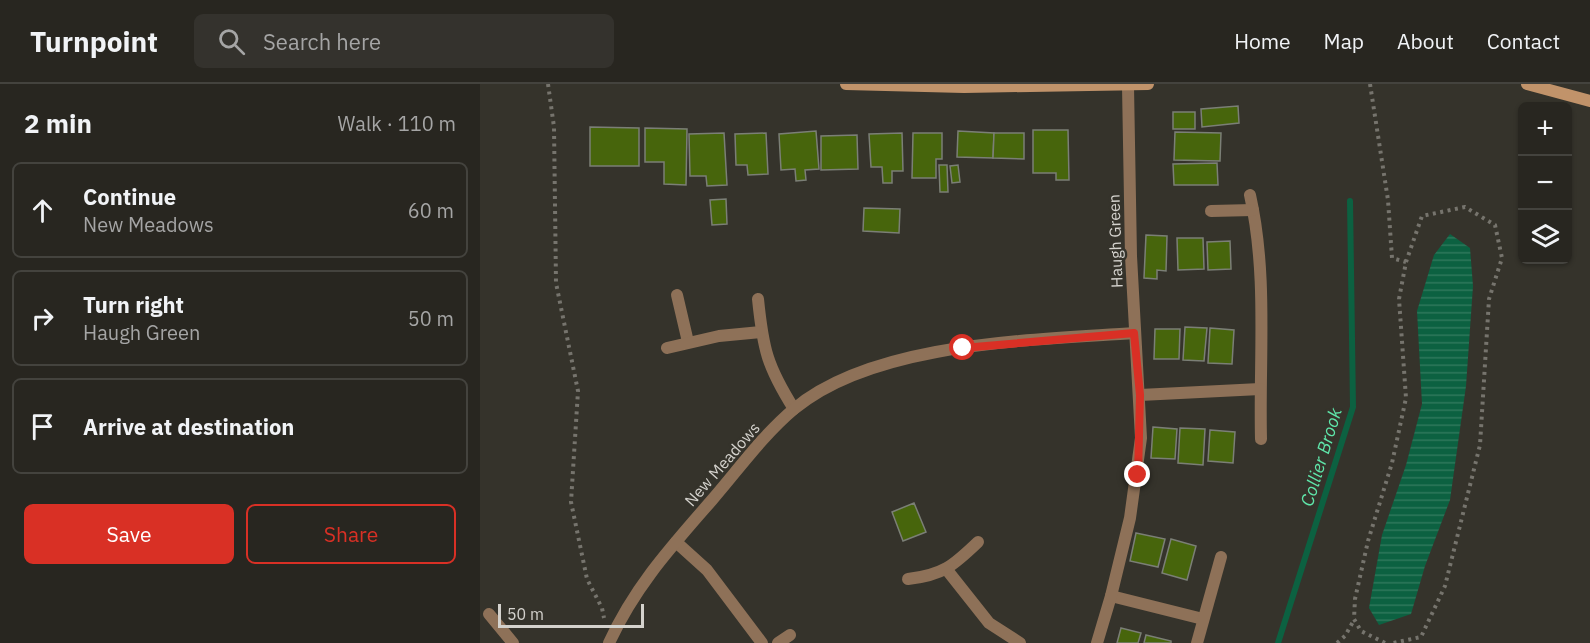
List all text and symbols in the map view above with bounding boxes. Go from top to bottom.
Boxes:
search box [194,14,614,68]
text: Turnpoint [30,23,158,60]
icon: search [215,25,248,58]
text: Search here [263,27,381,56]
text: Home [1234,27,1291,55]
text: Map [1324,27,1364,55]
text: About [1397,27,1454,55]
text: Contact [1487,27,1560,55]
map controls [1518,102,1572,264]
button: + [1518,102,1572,156]
text: 2 min [24,106,92,140]
text: Walk · 110 m [338,110,456,137]
button: − [1518,156,1572,210]
text: Continue [83,182,176,211]
icon: ahead [26,194,59,227]
street label: Haugh Green [1103,194,1127,288]
text: 60 m [408,197,454,224]
button: layers [1518,210,1572,264]
text: New Meadows [83,211,214,238]
text: Turn right [83,290,184,319]
icon: right [26,302,59,335]
text: 50 m [408,305,454,332]
text: Haugh Green [83,319,200,346]
route start [949,334,975,360]
water label: Collier Brook [1295,404,1347,509]
icon: arrive [26,410,59,443]
text: Arrive at destination [83,412,294,441]
street label: New Meadows [680,418,764,510]
route end [1124,461,1150,487]
button: Save [24,504,234,564]
button: Share [246,504,456,564]
scale bar [498,601,644,628]
text: 50 m [507,604,544,624]

